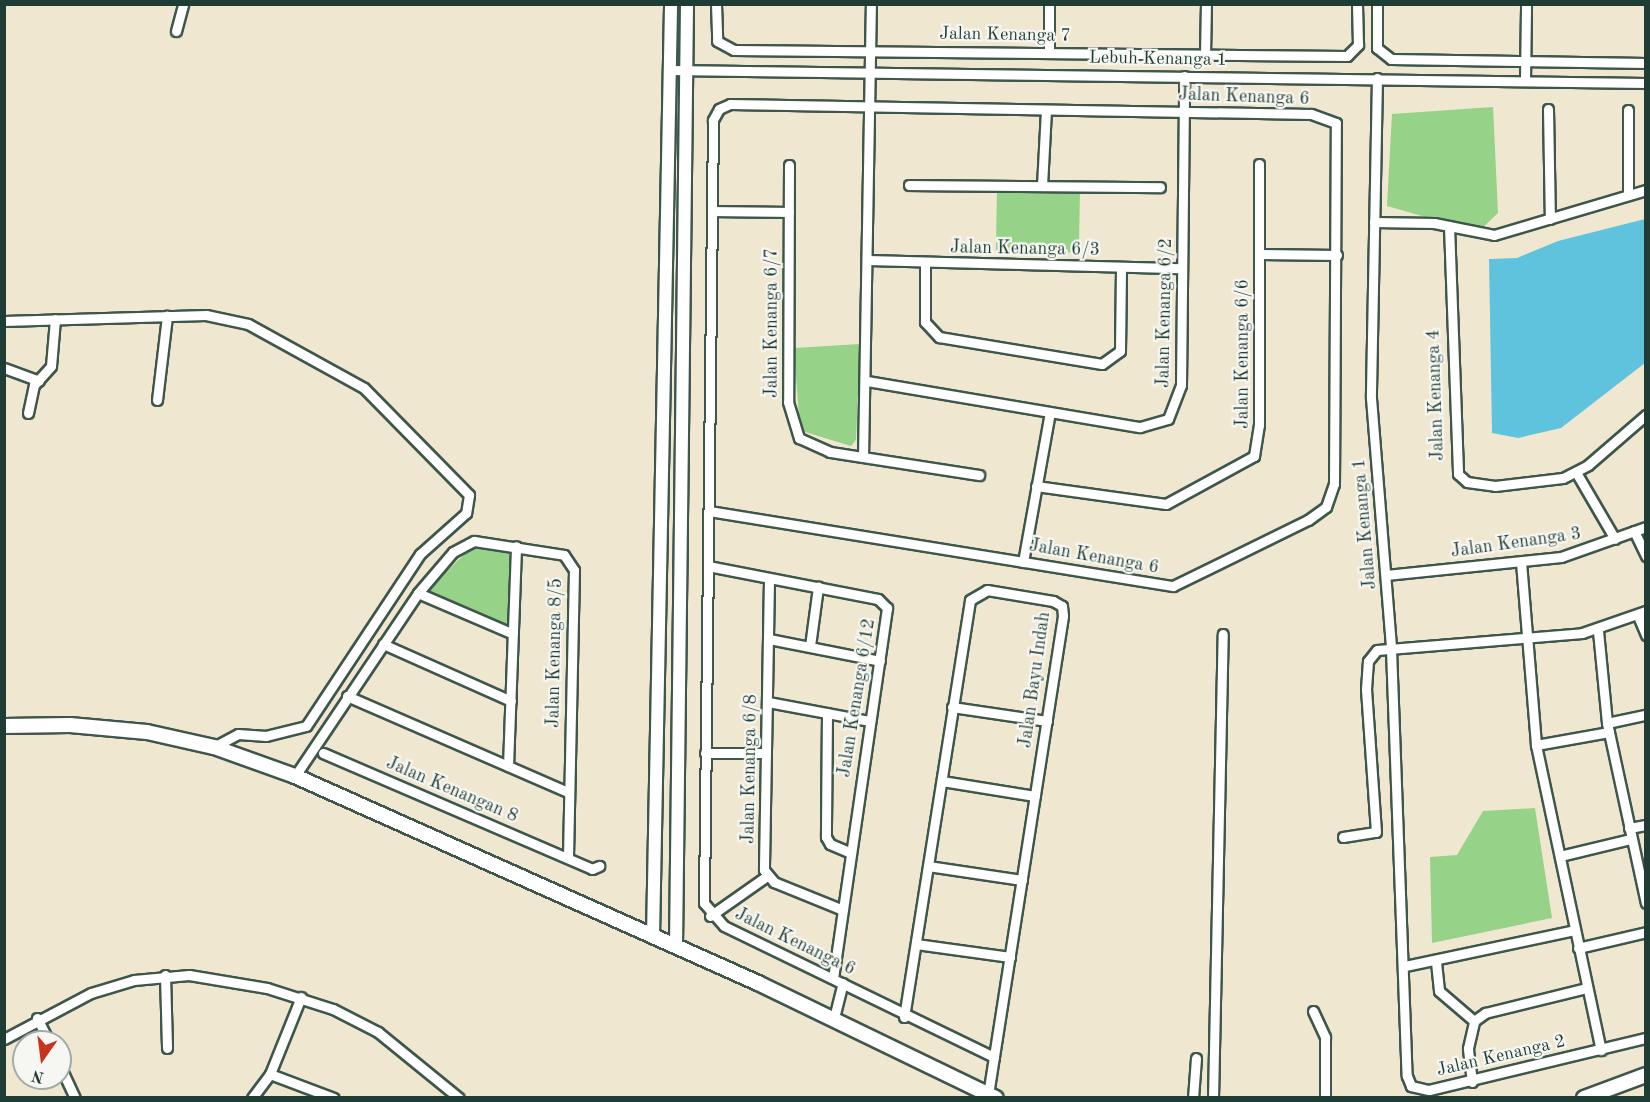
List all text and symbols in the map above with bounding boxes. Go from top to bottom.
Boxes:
street label: Jalan Kenanga 7 [939,23,1071,47]
street label: Lebuh Kenanga 1 [1089,47,1227,71]
street label: Jalan Kenanga 6 [1178,84,1310,110]
street label: Jalan Kenanga 6/3 [950,237,1100,261]
street label: Jalan Kenanga 6/2 [1153,238,1177,388]
street label: Jalan Kenanga 6/7 [761,248,783,398]
street label: Jalan Kenanga 6/6 [1232,279,1254,429]
street label: Jalan Kenanga 4 [1423,329,1449,461]
street label: Jalan Kenanga 1 [1349,458,1381,590]
street label: Jalan Kenanga 3 [1449,523,1583,563]
street label: Jalan Kenanga 6 [1027,535,1161,579]
street label: Jalan Kenanga 8/5 [543,578,567,728]
street label: Jalan Bayu Indah [1015,611,1055,749]
street label: Jalan Kenanga 6/12 [834,617,880,779]
street label: Jalan Kenanga 6/8 [738,694,762,844]
street label: Jalan Kenangan 8 [383,752,521,828]
street label: Jalan Kenanga 6 [731,903,859,981]
north arrow [12,1030,72,1090]
street label: Jalan Kenanga 2 [1435,1031,1567,1081]
text: N [30,1066,46,1085]

